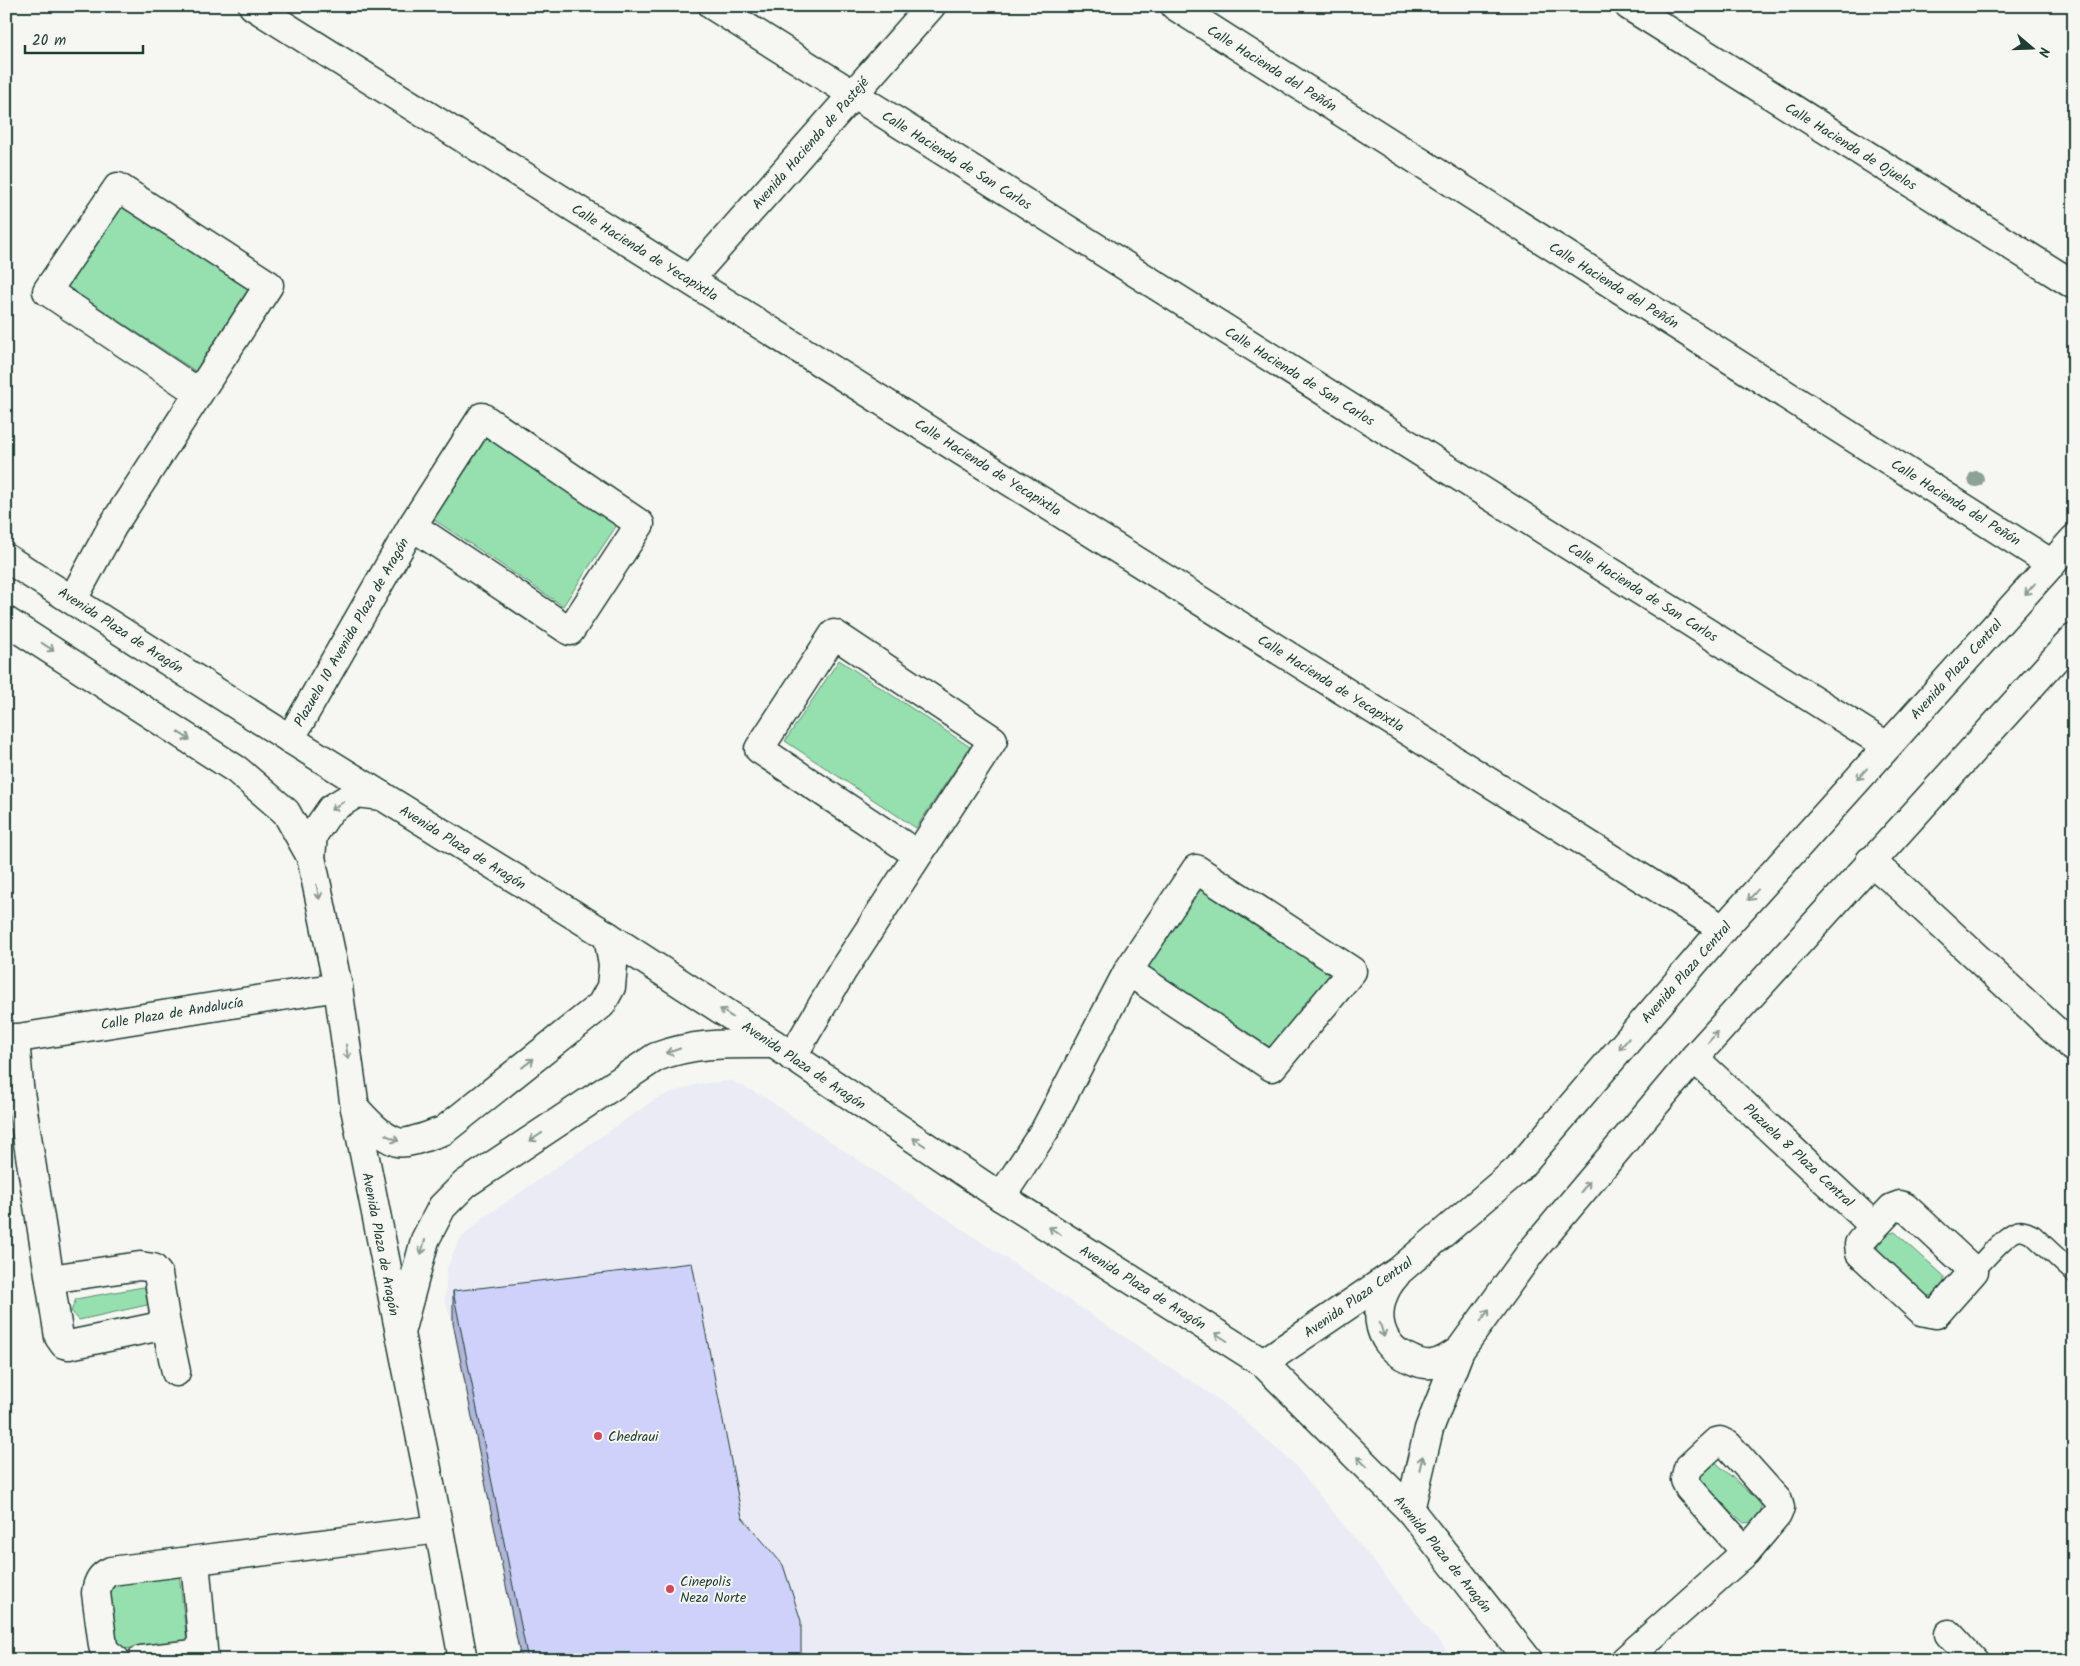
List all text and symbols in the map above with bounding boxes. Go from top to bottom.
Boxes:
street label: Calle Hacienda del Peñón [1202,20,1341,118]
scale bar [25,22,142,54]
north arrow [2008,22,2058,72]
text: 20 m [32,29,66,53]
text: N [2031,44,2055,60]
street label: Avenida Hacienda de Pastejé [747,72,875,215]
street label: Calle Hacienda de Ojuelos [1780,97,1921,196]
street label: Calle Hacienda de San Carlos [877,106,1036,216]
street label: Calle Hacienda de Yecapixtla [567,199,722,307]
street label: Calle Hacienda del Peñón [1544,237,1683,335]
street label: Calle Hacienda de San Carlos [1220,322,1379,432]
street label: Calle Hacienda de Yecapixtla [910,414,1065,522]
street label: Calle Hacienda del Peñón [1886,454,2025,552]
street label: Plazuela 10 Avenida Plaza de Aragón [289,534,415,731]
street label: Calle Hacienda de San Carlos [1563,538,1722,648]
street label: Avenida Plaza de Aragón [53,582,188,680]
one-way arrow [2024,582,2036,595]
street label: Avenida Plaza Central [1905,614,2008,725]
street label: Calle Hacienda de Yecapixtla [1253,630,1408,738]
one-way arrow [40,642,54,652]
one-way arrow [177,730,191,741]
one-way arrow [1856,767,1867,780]
street label: Avenida Plaza de Aragón [395,800,530,896]
one-way arrow [330,801,344,811]
one-way arrow [314,884,323,900]
one-way arrow [1747,888,1759,901]
street label: Avenida Plaza Central [1636,916,1738,1028]
street label: Calle Plaza de Andalucía [99,992,245,1036]
one-way arrow [719,1007,733,1017]
street label: Avenida Plaza de Aragón [737,1016,870,1116]
one-way arrow [1707,1030,1719,1043]
one-way arrow [1619,1038,1630,1051]
one-way arrow [342,1043,352,1059]
one-way arrow [666,1047,682,1056]
one-way arrow [522,1057,535,1068]
street label: Plazuela 8 Plaza Central [1738,1098,1859,1213]
one-way arrow [529,1131,543,1142]
one-way arrow [384,1134,399,1144]
one-way arrow [912,1136,926,1147]
street label: Avenida Plaza de Aragón [355,1171,405,1318]
one-way arrow [1580,1181,1591,1194]
one-way arrow [1048,1225,1062,1235]
one-way arrow [418,1239,427,1255]
street label: Avenida Plaza de Aragón [1075,1240,1210,1336]
street label: Avenida Plaza Central [1299,1252,1418,1344]
one-way arrow [1480,1308,1490,1322]
one-way arrow [1378,1321,1388,1337]
one-way arrow [1215,1331,1229,1341]
place label: Chedraui [608,1426,659,1448]
marker: Chedraui [592,1430,604,1442]
one-way arrow [1417,1455,1426,1471]
one-way arrow [1356,1456,1368,1468]
street label: Avenida Plaza de Aragón [1388,1491,1497,1618]
place label: Cinepolis Neza Norte [680,1571,747,1609]
marker: Cinepolis Neza Norte [664,1583,676,1595]

